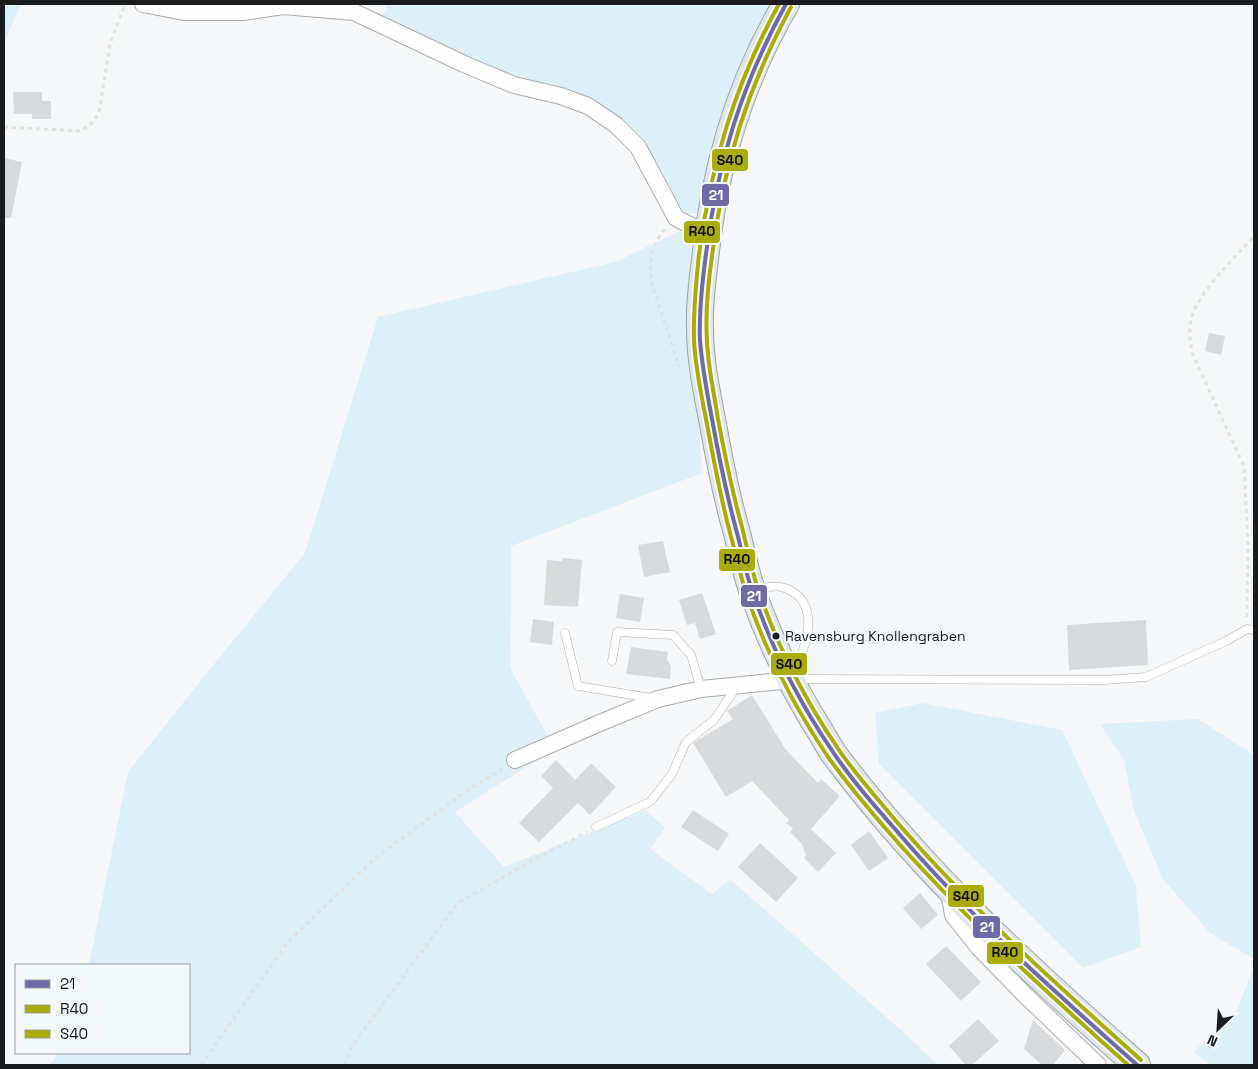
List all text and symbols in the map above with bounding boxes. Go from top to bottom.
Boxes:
line badge: S40 [711,148,749,172]
text: S40 [717,151,743,169]
line badge: 21 [701,183,730,207]
text: 21 [709,186,723,204]
line badge: R40 [683,220,721,244]
text: R40 [689,222,715,240]
line badge: R40 [718,548,756,572]
text: R40 [724,550,750,568]
line badge: 21 [740,584,768,608]
text: 21 [747,587,761,605]
place label: Ravensburg Knollengraben [785,627,966,645]
marker: Ravensburg Knollengraben [771,631,781,641]
line badge: S40 [770,652,808,676]
text: S40 [776,655,802,673]
line badge: S40 [947,884,985,908]
text: S40 [953,887,979,905]
line badge: 21 [972,915,1001,939]
text: 21 [980,918,994,936]
line badge: R40 [986,941,1024,965]
text: R40 [992,943,1018,961]
legend [15,964,190,1054]
text: 21 [60,974,75,993]
text: R40 [60,999,88,1018]
north arrow [1193,1004,1243,1054]
text: S40 [60,1024,88,1043]
text: N [1204,1031,1221,1051]

